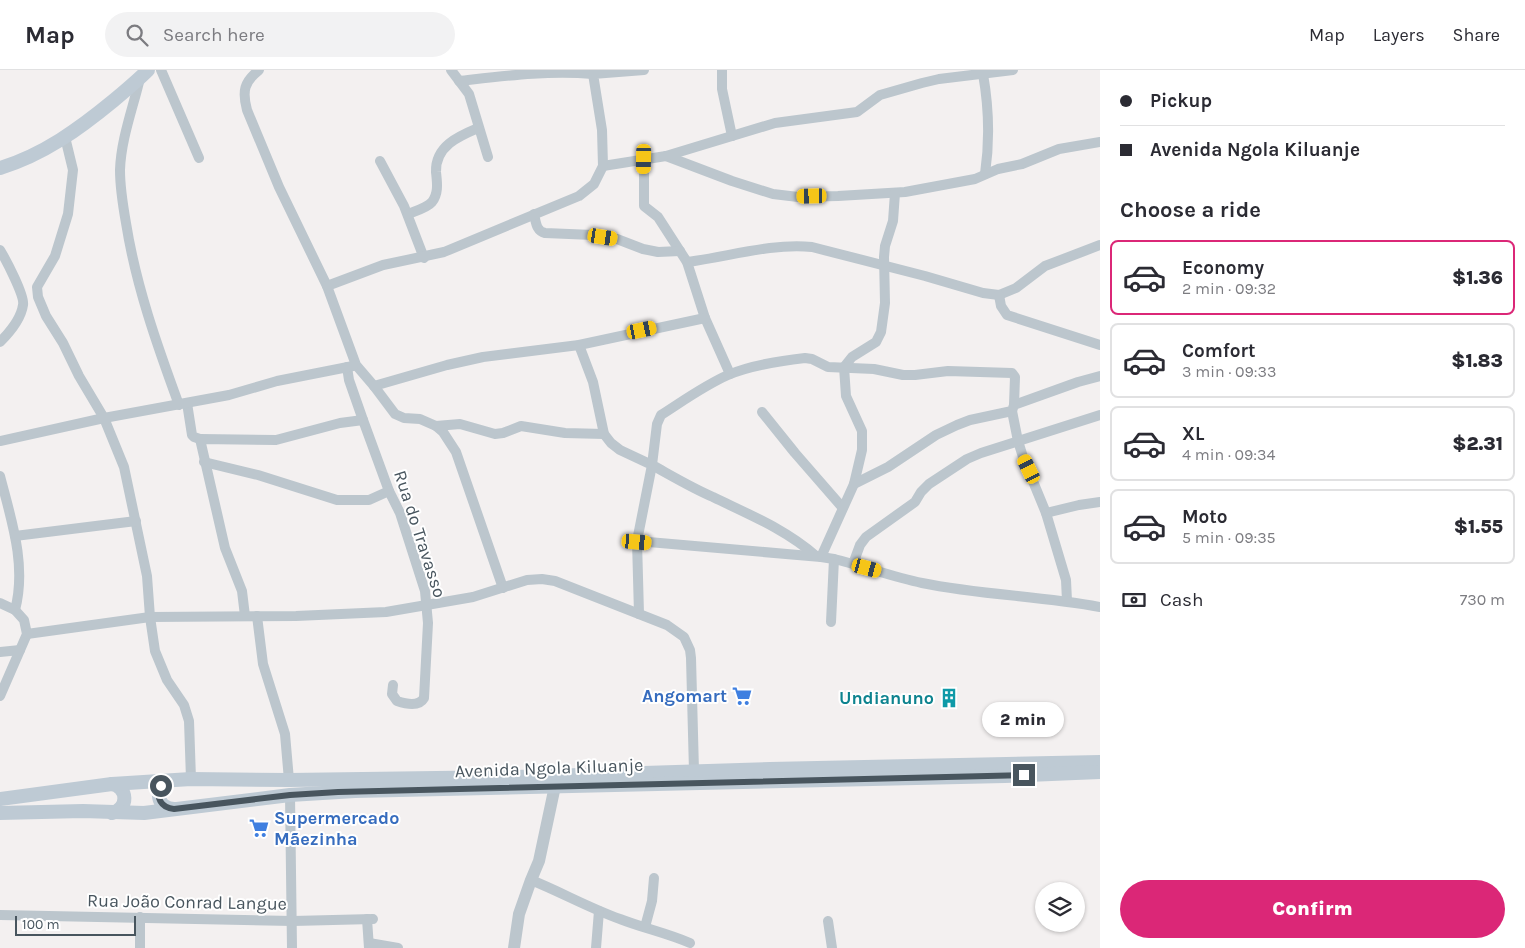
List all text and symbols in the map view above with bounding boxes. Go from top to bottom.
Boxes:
search box [105,12,455,57]
text: Map [25,21,75,49]
icon: search [123,21,151,49]
text: Search here [163,24,265,46]
text: Map [1309,24,1345,46]
text: Layers [1373,24,1425,46]
text: Share [1453,24,1500,46]
text: Pickup [1150,90,1212,112]
text: Avenida Ngola Kiluanje [1150,139,1360,161]
car [636,144,651,174]
car [796,188,827,204]
text: Choose a ride [1120,197,1261,223]
car [587,227,618,247]
icon: car [1122,255,1167,300]
text: Economy [1182,257,1264,279]
text: $1.36 [1452,267,1503,289]
text: 2 min · 09:32 [1182,279,1276,298]
car [625,320,658,340]
icon: car [1122,338,1167,383]
text: Comfort [1182,340,1256,362]
text: $1.83 [1451,350,1503,372]
text: 3 min · 09:33 [1182,362,1276,381]
icon: car [1122,421,1167,466]
text: XL [1182,423,1204,445]
text: $2.31 [1452,433,1503,455]
text: 4 min · 09:34 [1182,445,1275,464]
car [1015,452,1042,486]
street label: Rua do Travasso [389,467,451,601]
icon: car [1122,504,1167,549]
text: Moto [1182,506,1228,528]
text: $1.55 [1454,516,1503,538]
text: 5 min · 09:35 [1182,528,1276,547]
car [621,533,652,551]
car [850,557,883,579]
icon: cash [1120,586,1148,614]
text: Cash [1160,589,1204,611]
text: 730 m [1460,590,1505,609]
place label: Angomart [642,685,727,707]
supermarket icon: Angomart [731,685,753,707]
place label: Undianuno [839,687,934,709]
building icon: Undianuno [938,687,960,709]
callout: 2 min [983,702,1065,738]
text: 2 min [1000,710,1046,729]
street label: Avenida Ngola Kiluanje [454,754,644,782]
route end [1013,764,1035,786]
route start [150,775,172,797]
place label: Supermercado Mãezinha [274,807,399,850]
supermarket icon: Supermercado Mãezinha [248,817,270,839]
button: Confirm [1120,880,1505,938]
map controls [1035,882,1085,932]
button: layers [1035,882,1085,932]
street label: Rua João Conrad Langue [87,889,287,915]
scale bar [15,913,136,936]
text: 100 m [22,916,60,933]

